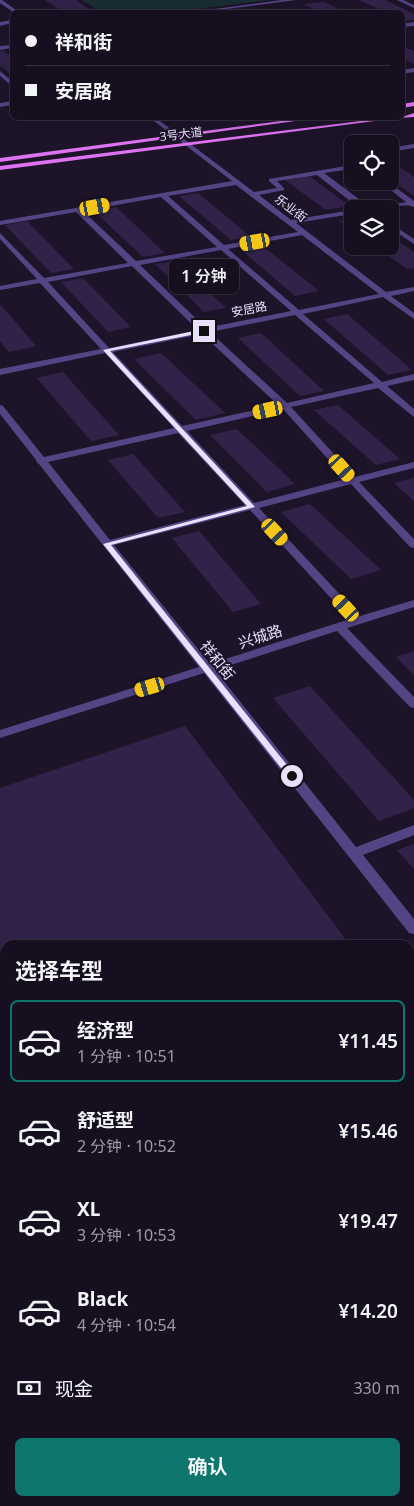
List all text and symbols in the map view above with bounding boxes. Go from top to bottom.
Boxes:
text: 祥和街 [55,29,112,55]
text: 安居路 [55,78,112,104]
street label: 3号大道 [159,123,203,145]
map controls [344,135,399,255]
button: locate [344,135,399,190]
street label: 乐业街 [272,190,310,226]
car [78,197,111,217]
button: layers [344,200,399,255]
car [238,232,271,252]
callout: 1 分钟 [169,258,239,294]
text: 1 分钟 [181,265,227,287]
street label: 安居路 [230,297,268,321]
route end [193,320,215,342]
car [251,400,284,420]
car [326,452,357,484]
car [259,516,290,548]
car [330,592,361,624]
street label: 兴城路 [236,620,284,652]
street label: 祥和街 [196,636,240,684]
car [133,675,166,699]
route start [281,765,303,787]
text: 选择车型 [15,955,103,985]
text: 经济型 [77,1017,134,1043]
icon: car [17,1019,62,1064]
text: ¥11.45 [338,1028,398,1054]
text: 1 分钟 · 10:51 [77,1045,176,1067]
text: 舒适型 [77,1107,134,1133]
icon: car [17,1109,62,1154]
text: ¥15.46 [338,1118,398,1144]
text: 2 分钟 · 10:52 [77,1135,176,1157]
text: XL [77,1196,100,1222]
icon: car [17,1199,62,1244]
text: ¥19.47 [338,1208,398,1234]
text: 3 分钟 · 10:53 [77,1224,176,1246]
text: Black [77,1286,128,1312]
icon: car [17,1289,62,1334]
text: ¥14.20 [338,1298,398,1324]
text: 4 分钟 · 10:54 [77,1314,176,1336]
icon: cash [15,1374,43,1402]
text: 现金 [55,1376,93,1402]
text: 330 m [353,1377,400,1399]
button: 确认 [15,1438,400,1496]

